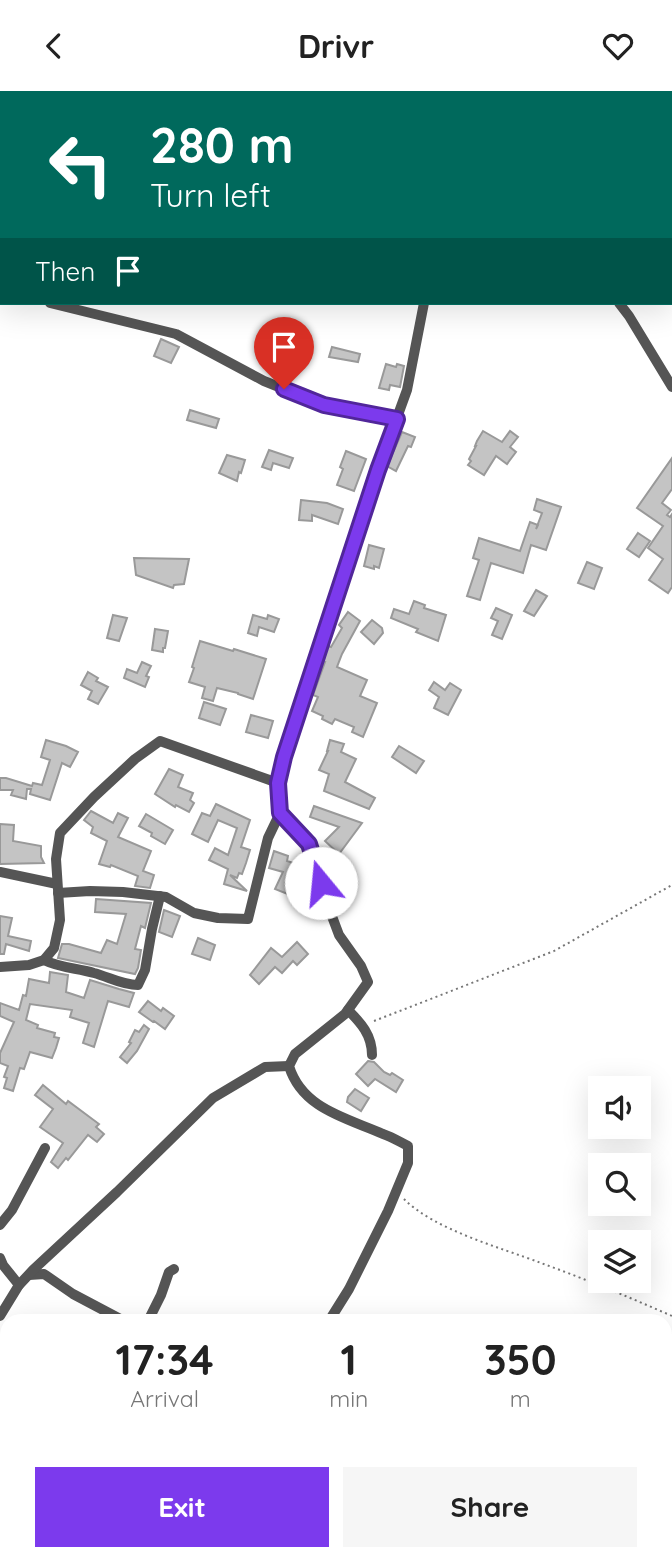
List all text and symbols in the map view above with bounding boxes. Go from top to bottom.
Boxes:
text: Drivr [298,26,374,66]
icon: back [35,27,73,65]
icon: heart [599,27,637,65]
text: 280 m [150,114,294,175]
icon: left [35,119,126,210]
text: Turn left [150,175,271,215]
icon: arrive [109,252,147,290]
text: Then [35,255,95,288]
pin [254,317,314,389]
icon: arrive [265,328,303,366]
position arrow [284,846,358,920]
map controls [588,1076,651,1293]
button: sound [588,1076,651,1139]
button: search [588,1153,651,1216]
button: layers [588,1230,651,1293]
text: 17:34 [116,1333,214,1386]
text: 1 [341,1333,357,1386]
text: 350 [484,1333,556,1386]
text: Arrival [130,1384,199,1413]
text: min [329,1384,368,1413]
text: m [510,1384,531,1413]
button: Exit [35,1467,329,1547]
button: Share [343,1467,637,1547]

